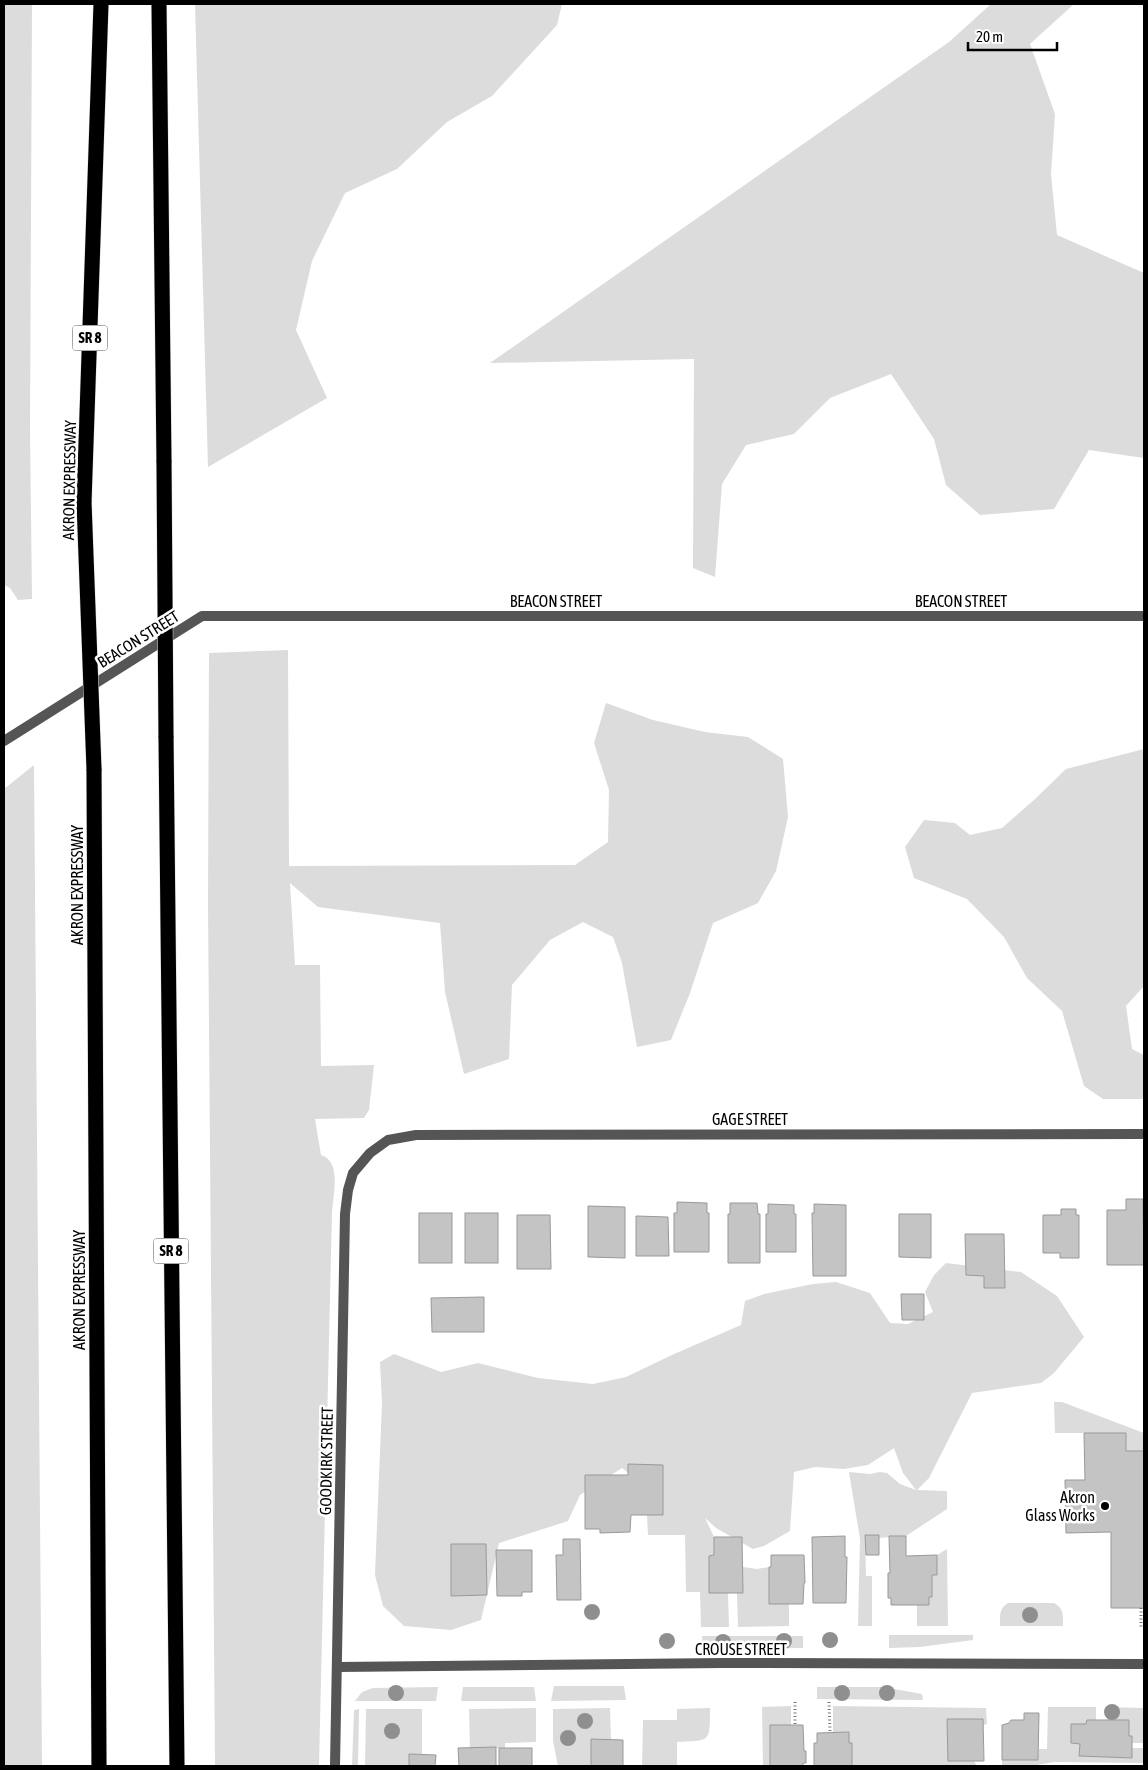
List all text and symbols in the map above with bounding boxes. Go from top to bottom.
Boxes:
scale bar [968,20,1057,52]
text: 20 m [976,28,1003,45]
road number: SR 8 [72,326,108,350]
street label: AKRON EXPRESSWAY [59,419,79,540]
street label: BEACON STREET [510,592,602,610]
street label: BEACON STREET [915,592,1007,610]
street label: BEACON STREET [94,607,182,671]
street label: AKRON EXPRESSWAY [68,824,86,945]
street label: GAGE STREET [712,1110,788,1128]
street label: AKRON EXPRESSWAY [70,1229,88,1350]
road number: SR 8 [154,1238,188,1264]
street label: GOODKIRK STREET [316,1407,336,1515]
place label: Akron Glass Works [1025,1488,1095,1524]
marker: Akron Glass Works [1099,1500,1111,1512]
street label: CROUSE STREET [695,1640,787,1658]

